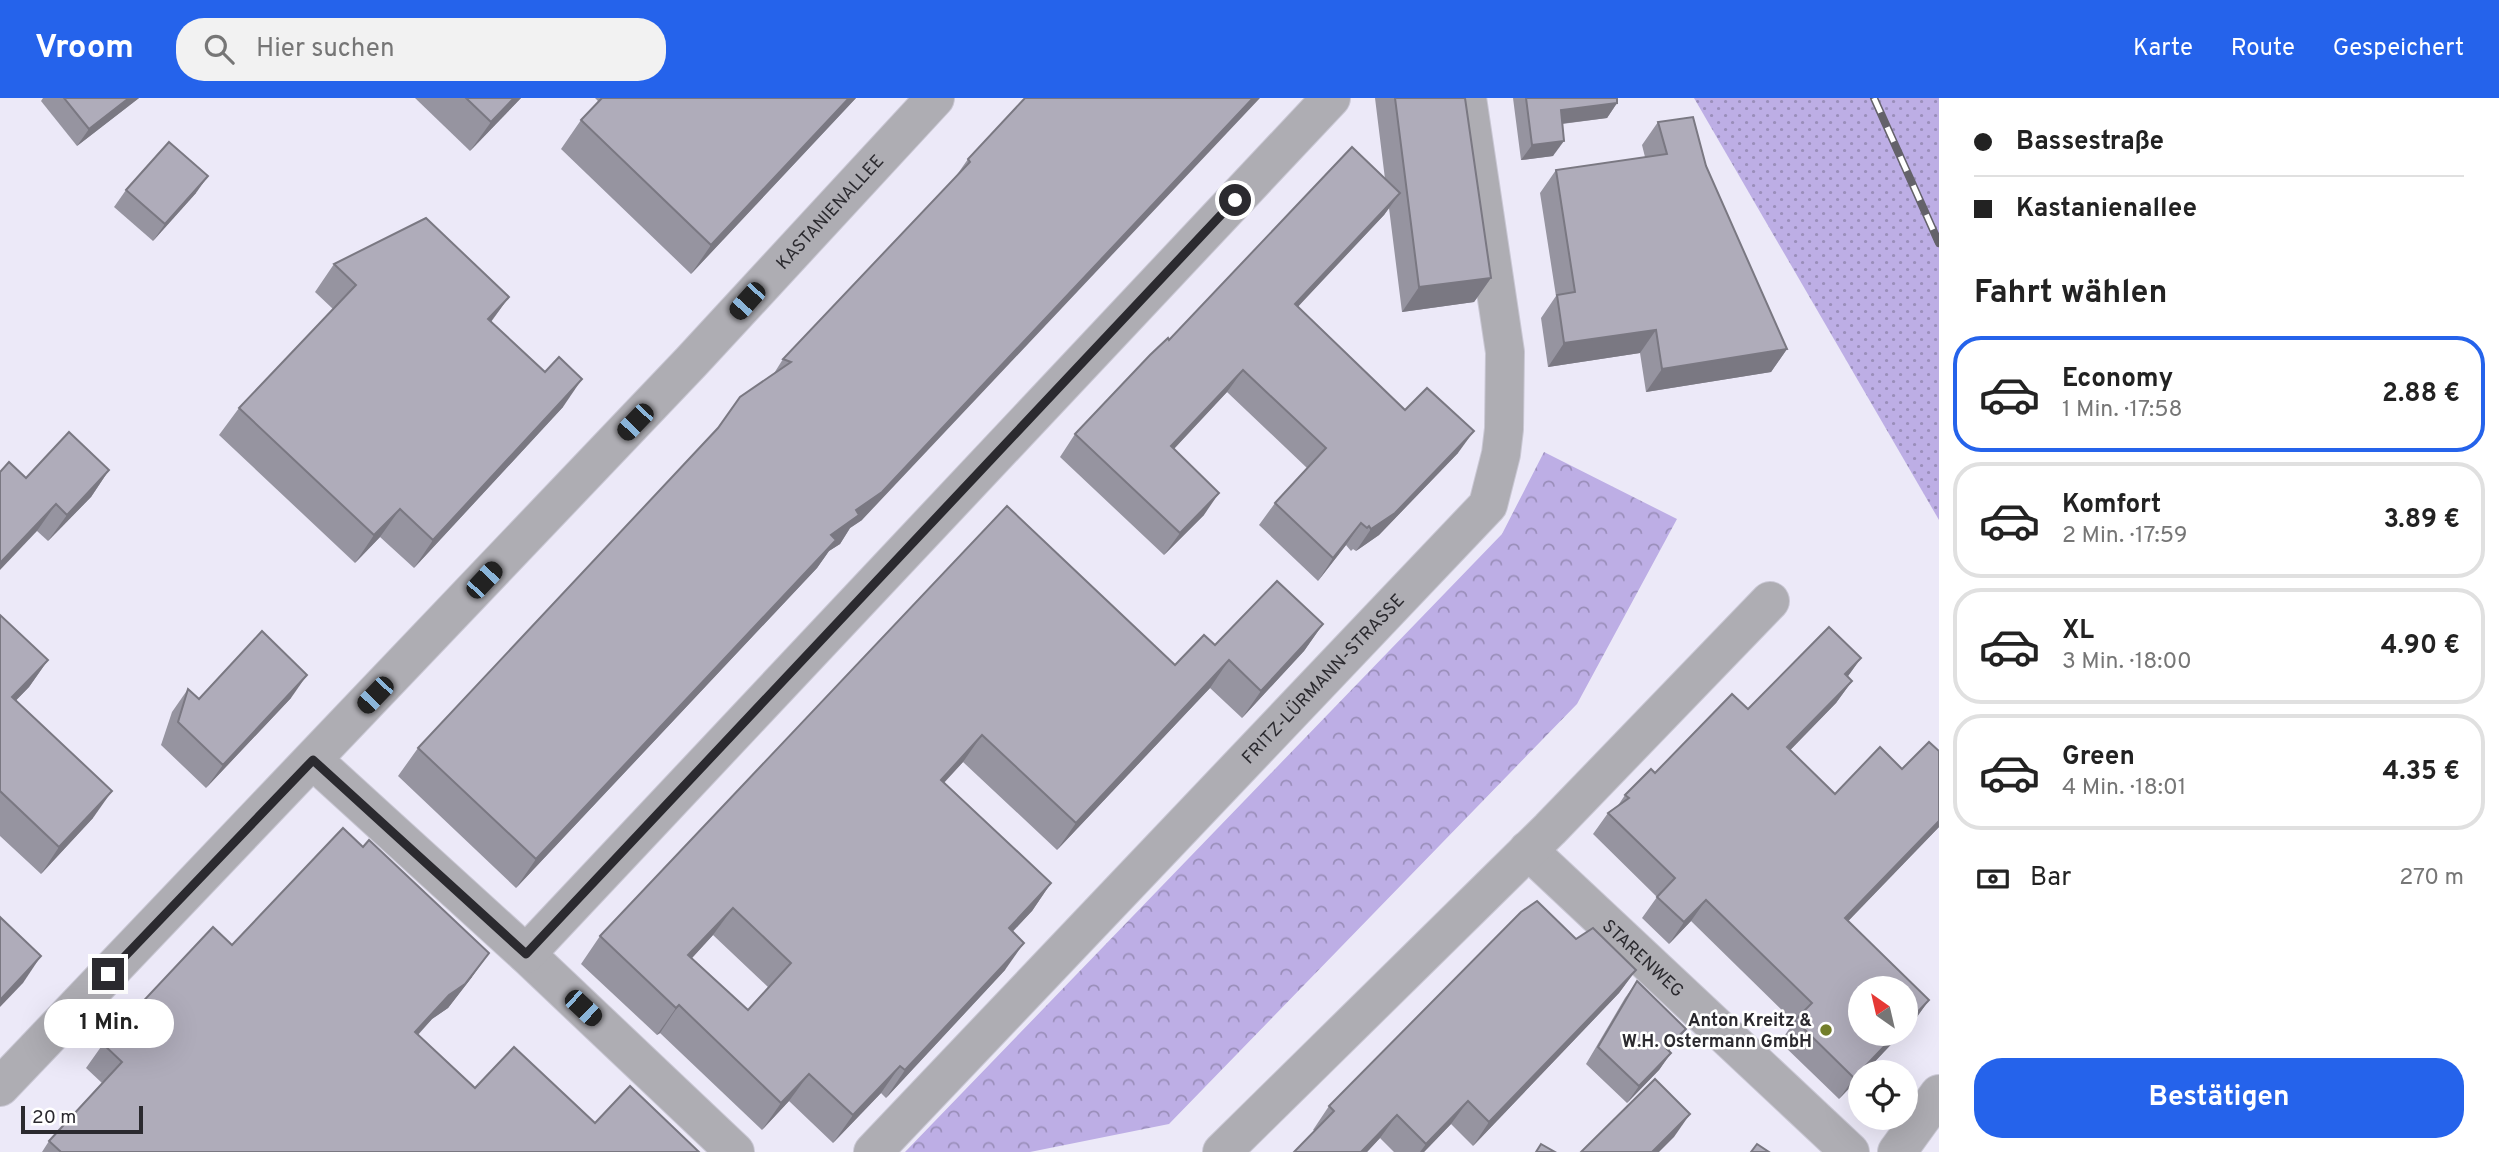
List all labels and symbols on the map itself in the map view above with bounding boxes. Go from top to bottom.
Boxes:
street label: KASTANIENALLEE [772,150,890,275]
route start [1219,184,1251,216]
car [726,278,769,324]
car [613,400,658,444]
car [462,557,507,603]
street label: FRITZ-LÜRMANN-STRASSE [1238,590,1410,770]
car [353,673,398,717]
street label: STARENWEG [1597,915,1688,1003]
route end [92,958,124,990]
north arrow [1848,976,1918,1046]
car [561,986,606,1030]
callout: 1 Min. [43,998,173,1048]
place label: Anton Kreitz & W.H. Ostermann GmbH [1622,1010,1812,1054]
marker: Anton Kreitz & W.H. Ostermann GmbH [1818,1022,1834,1038]
scale bar [21,1103,144,1135]

